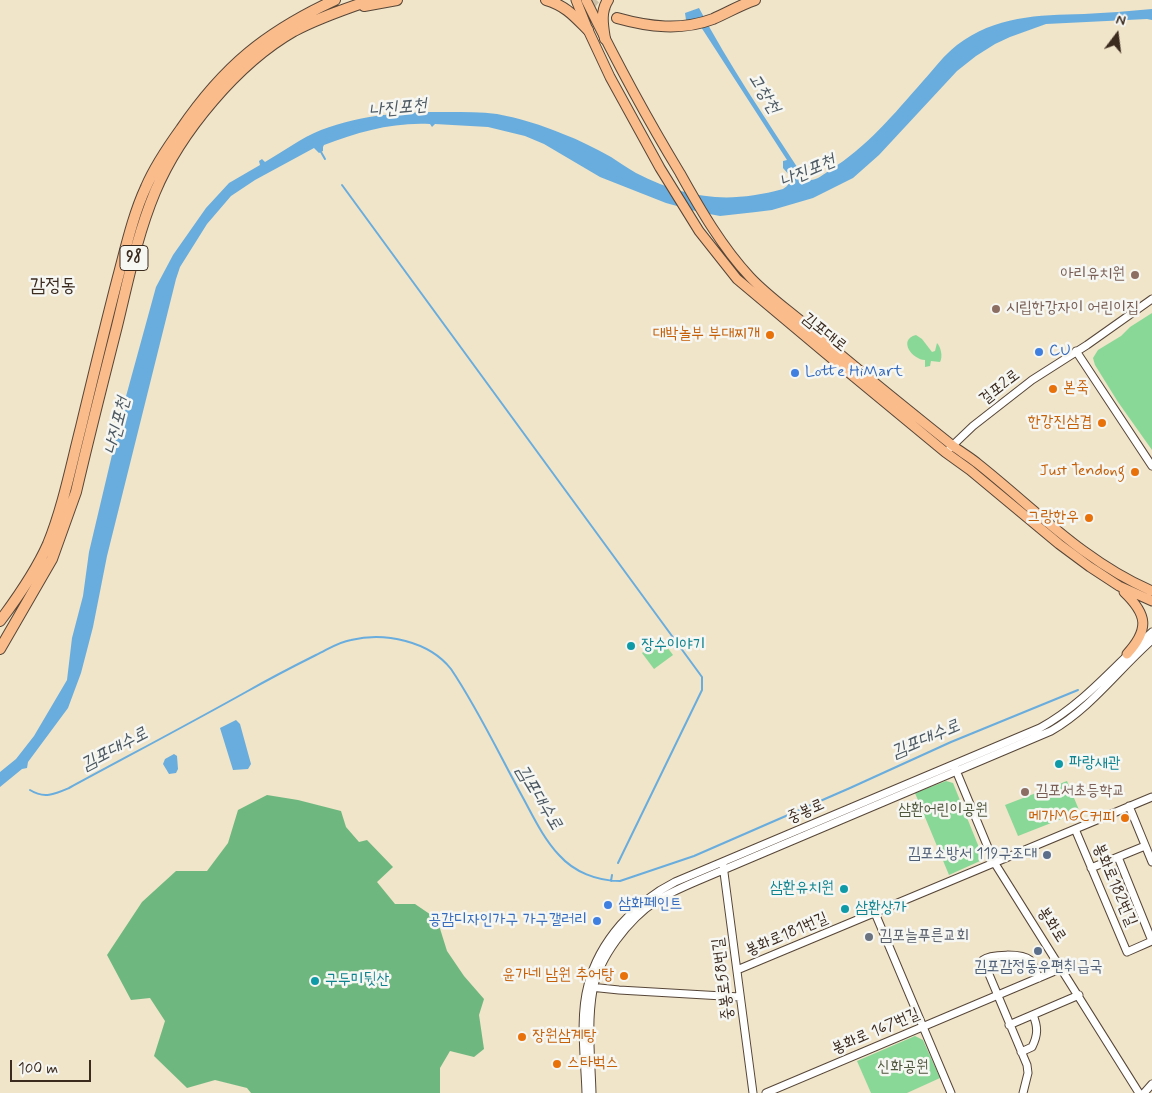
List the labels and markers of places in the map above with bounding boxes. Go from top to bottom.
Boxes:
place label: 아리유치원 [1061,265,1125,285]
marker: 아리유치원 [1129,269,1141,281]
place label: 시립한강자이 어린이집 [1006,299,1139,319]
marker: 시립한강자이 어린이집 [990,303,1002,315]
place label: 대박놀부 부대찌개 [653,325,760,345]
marker: 대박놀부 부대찌개 [764,329,776,341]
place label: CU [1049,342,1071,362]
marker: CU [1033,346,1045,358]
place label: Lotte HiMart [805,363,903,383]
marker: Lotte HiMart [789,367,801,379]
place label: 본죽 [1063,379,1089,399]
marker: 본죽 [1047,383,1059,395]
place label: 한강진삼겹 [1028,413,1092,433]
marker: 한강진삼겹 [1096,417,1108,429]
place label: Just Tendong [1039,462,1125,482]
marker: Just Tendong [1129,466,1141,478]
place label: 그랑한우 [1028,508,1079,528]
marker: 그랑한우 [1083,512,1095,524]
place label: 장수이야기 [641,636,705,656]
marker: 장수이야기 [625,640,637,652]
place label: 파랑새관 [1069,754,1120,774]
marker: 파랑새관 [1053,758,1065,770]
place label: 김포서초등학교 [1035,782,1125,802]
marker: 김포서초등학교 [1019,786,1031,798]
place label: 메가MGC커피 [1029,808,1115,828]
marker: 메가MGC커피 [1119,812,1131,824]
place label: 김포소방서 119구조대 [908,845,1037,865]
marker: 김포소방서 119구조대 [1041,849,1053,861]
place label: 삼환유치원 [770,879,834,899]
marker: 삼환유치원 [838,883,850,895]
place label: 삼화페인트 [618,895,682,915]
marker: 삼화페인트 [602,899,614,911]
place label: 삼환상가 [855,899,906,919]
marker: 삼환상가 [839,903,851,915]
place label: 공감디자인가구 가구갤러리 [428,911,587,931]
marker: 공감디자인가구 가구갤러리 [591,915,603,927]
place label: 김포늘푸른교회 [879,927,969,947]
marker: 김포늘푸른교회 [863,931,875,943]
marker: 김포감정동우편취급국 [1032,945,1044,957]
place label: 김포감정동우편취급국 [974,958,1102,978]
place label: 윤가네 남원 추어탕 [502,966,614,986]
marker: 윤가네 남원 추어탕 [618,970,630,982]
place label: 구두미뒷산 [325,971,389,991]
marker: 구두미뒷산 [309,975,321,987]
place label: 장원삼계탕 [532,1027,596,1047]
marker: 장원삼계탕 [516,1031,528,1043]
place label: 스타벅스 [567,1054,618,1074]
marker: 스타벅스 [551,1058,563,1070]

